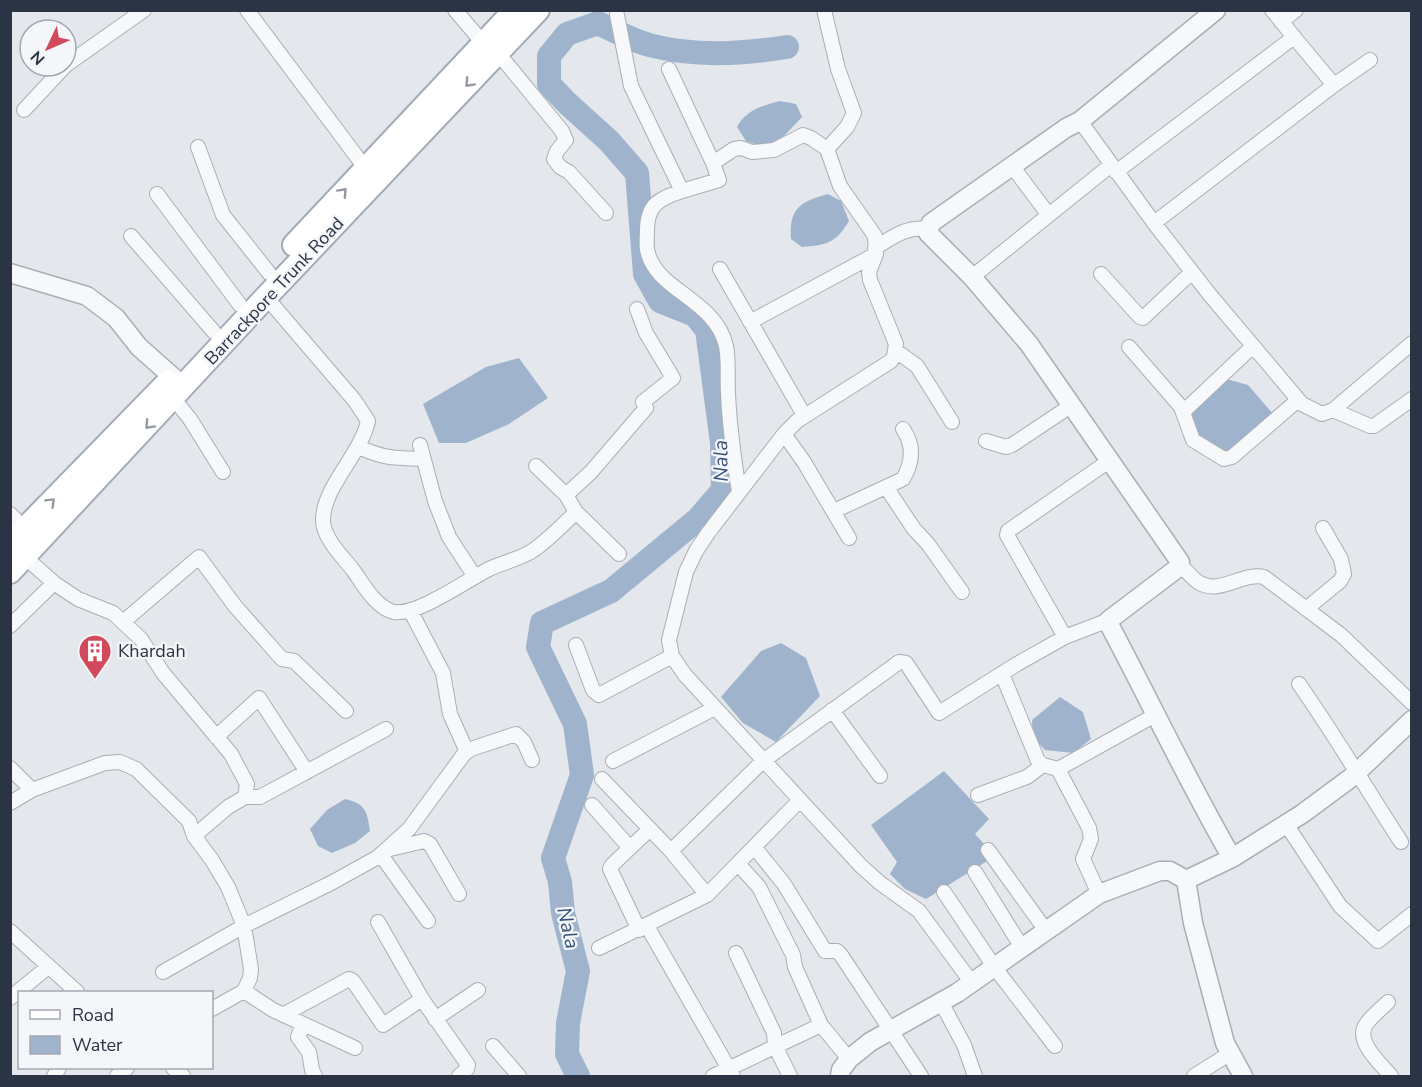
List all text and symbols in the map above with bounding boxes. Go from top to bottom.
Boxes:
north arrow [18,18,78,78]
text: N [26,46,50,70]
one-way arrow [465,77,476,87]
one-way arrow [336,189,347,199]
street label: Barrackpore Trunk Road [199,212,349,370]
one-way arrow [145,418,156,428]
water label: Nala [707,440,735,482]
one-way arrow [44,499,55,509]
building icon: Khardah [77,633,113,680]
place label: Khardah [118,639,186,663]
water label: Nala [550,905,586,951]
legend [18,991,213,1069]
text: Road [72,1003,114,1027]
text: Water [72,1033,123,1057]

